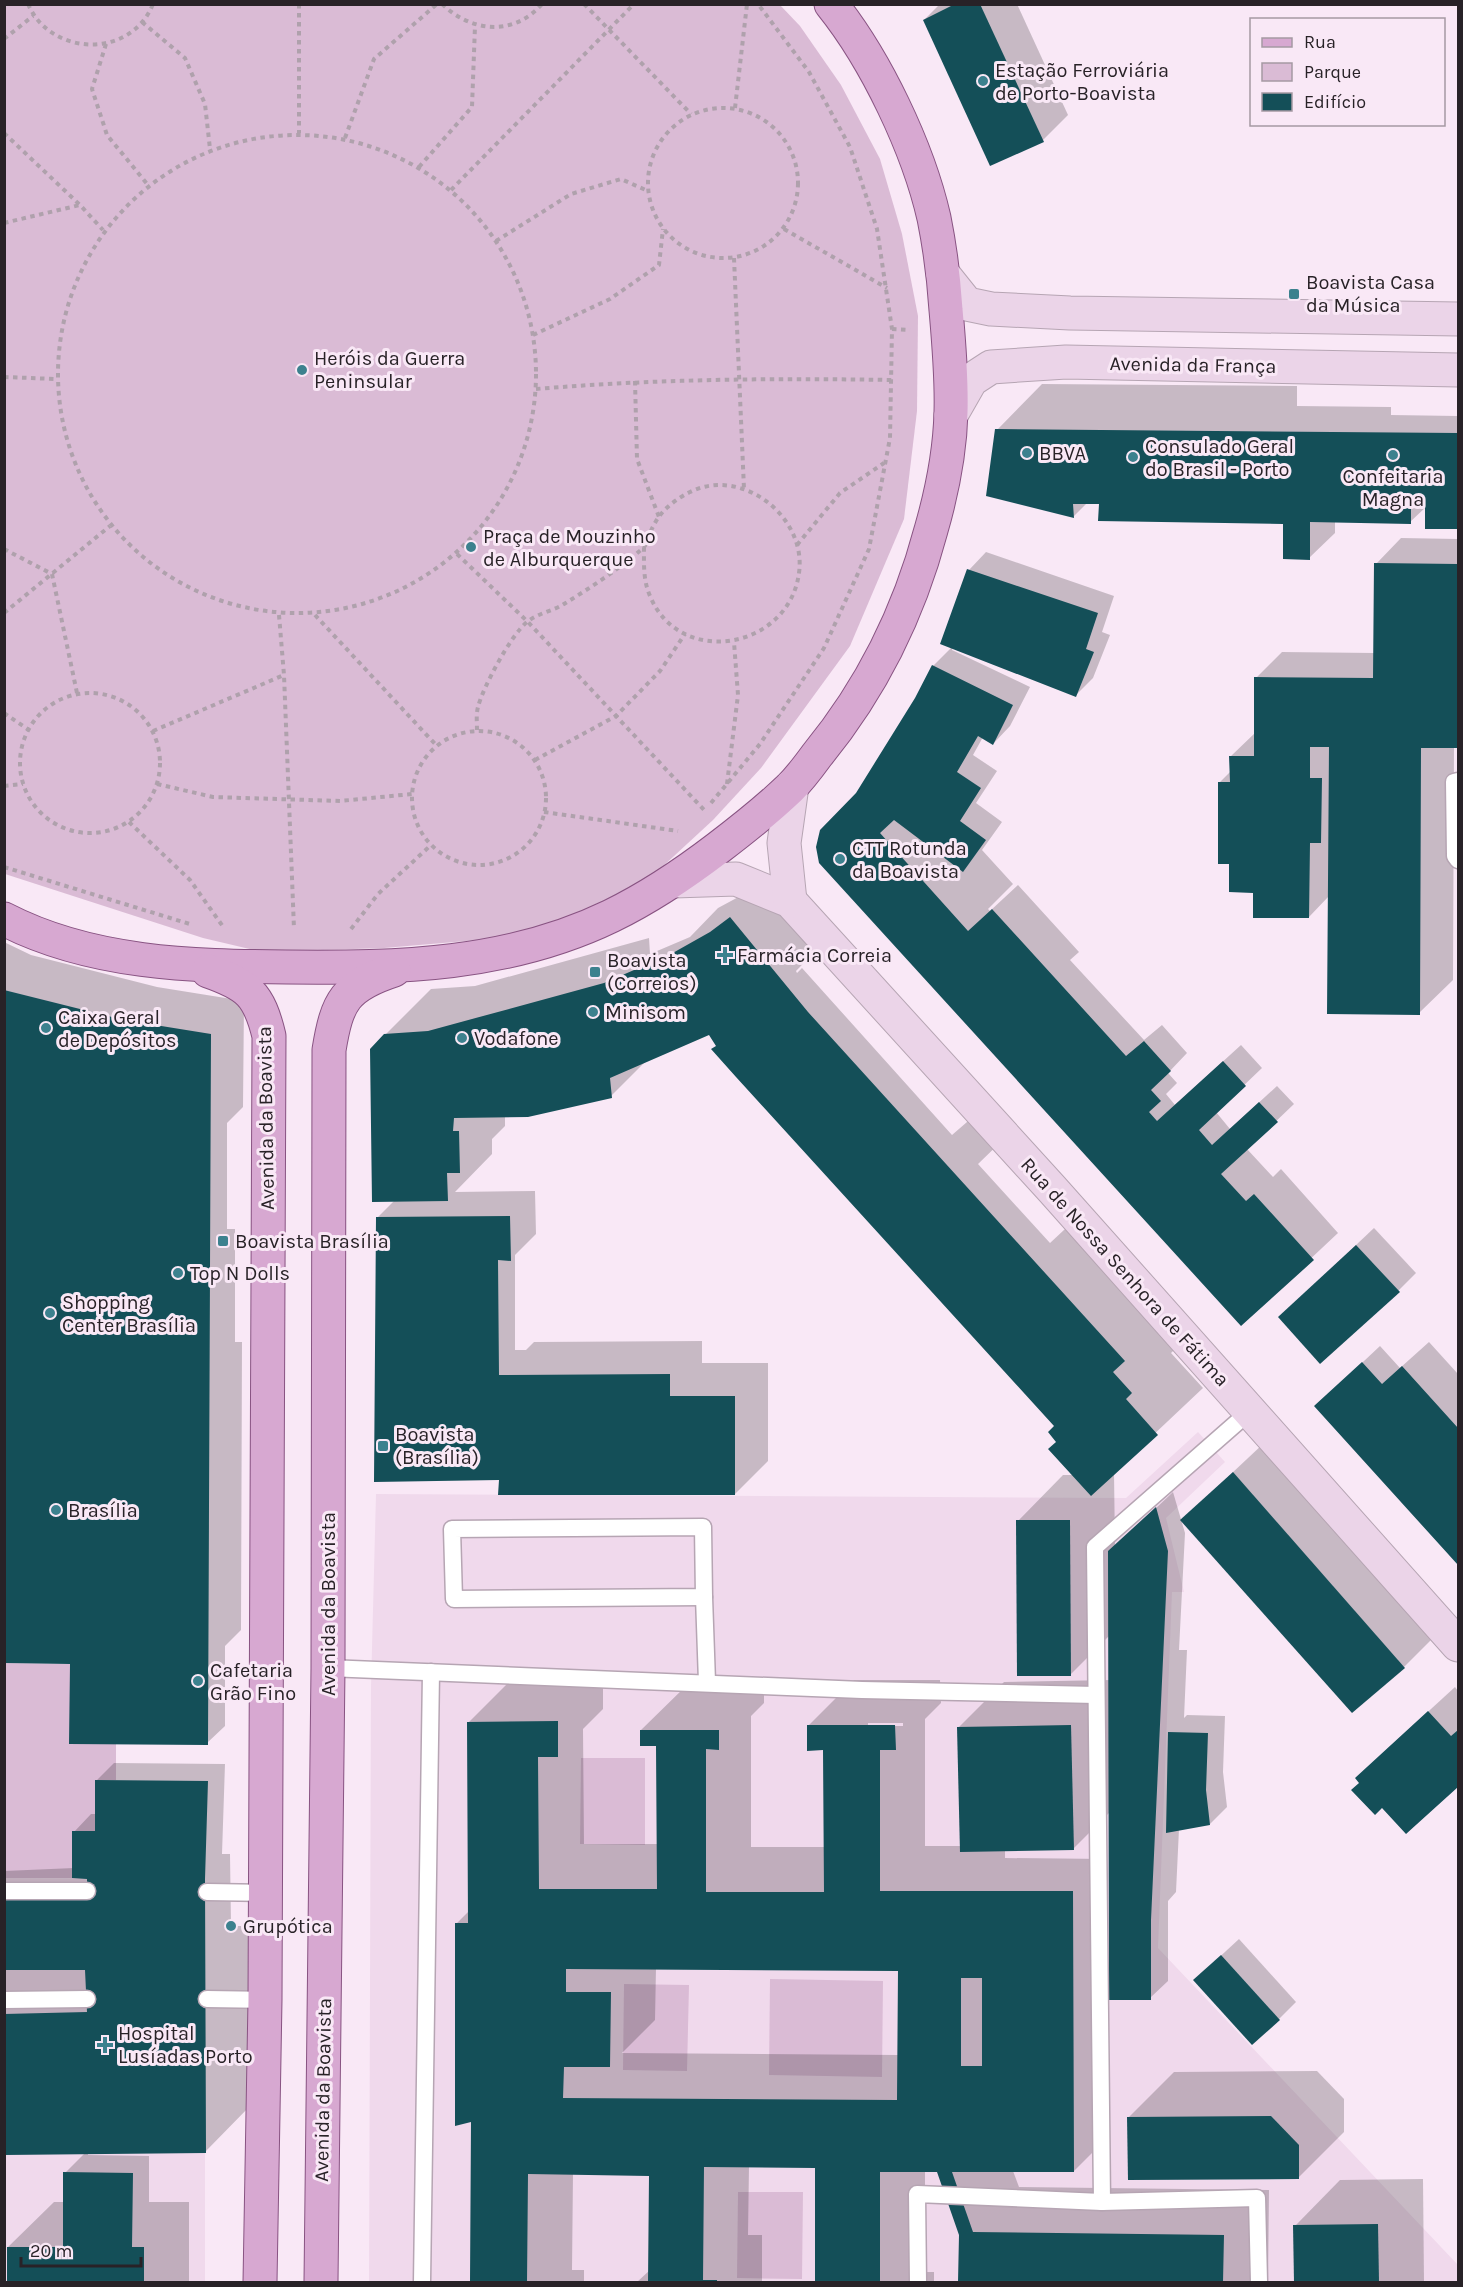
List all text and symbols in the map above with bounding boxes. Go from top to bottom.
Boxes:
legend [1250,18,1445,126]
text: Rua [1304,31,1336,53]
place label: Estação Ferroviária de Porto-Boavista [995,59,1169,105]
text: Parque [1304,61,1361,83]
marker: Estação Ferroviária de Porto-Boavista [976,74,990,88]
text: Edifício [1304,91,1366,113]
place label: Boavista Casa da Música [1306,271,1435,317]
marker: Boavista Casa da Música [1287,287,1301,301]
place label: Heróis da Guerra Peninsular [314,347,465,393]
street label: Avenida da França [1109,352,1277,378]
marker: Heróis da Guerra Peninsular [295,363,309,377]
place label: Consulado Geral do Brasil - Porto [1145,435,1294,481]
place label: BBVA [1039,442,1086,465]
marker: BBVA [1020,446,1034,460]
marker: Confeitaria Magna [1386,448,1400,462]
marker: Consulado Geral do Brasil - Porto [1126,450,1140,464]
place label: Confeitaria Magna [1342,465,1444,511]
place label: Praça de Mouzinho de Alburquerque [483,525,656,571]
marker: Praça de Mouzinho de Alburquerque [464,540,478,554]
place label: CTT Rotunda da Boavista [852,837,967,883]
marker: CTT Rotunda da Boavista [833,852,847,866]
place label: Farmácia Correia [737,944,892,967]
marker: Farmácia Correia [718,948,732,962]
place label: Boavista (Correios) [607,949,697,995]
marker: Boavista (Correios) [588,965,602,979]
place label: Minisom [605,1001,686,1024]
marker: Minisom [586,1005,600,1019]
place label: Caixa Geral de Depósitos [58,1006,176,1052]
marker: Caixa Geral de Depósitos [39,1021,53,1035]
street label: Avenida da Boavista [253,1026,279,1210]
place label: Vodafone [474,1027,559,1050]
marker: Vodafone [455,1031,469,1045]
street label: Rua de Nossa Senhora de Fátima [1016,1153,1234,1391]
place label: Boavista Brasília [235,1230,389,1253]
marker: Boavista Brasília [216,1234,230,1248]
place label: Top N Dolls [190,1262,290,1285]
marker: Top N Dolls [171,1266,185,1280]
place label: Shopping Center Brasília [62,1291,196,1337]
marker: Shopping Center Brasília [43,1306,57,1320]
place label: Boavista (Brasília) [395,1423,479,1469]
marker: Boavista (Brasília) [376,1439,390,1453]
place label: Brasília [68,1499,138,1522]
marker: Brasília [49,1503,63,1517]
street label: Avenida da Boavista [317,1512,340,1696]
place label: Cafetaria Grão Fino [210,1659,296,1705]
marker: Cafetaria Grão Fino [191,1674,205,1688]
place label: Grupótica [243,1915,333,1938]
marker: Grupótica [224,1919,238,1933]
street label: Avenida da Boavista [310,1998,336,2182]
place label: Hospital Lusíadas Porto [118,2022,253,2068]
marker: Hospital Lusíadas Porto [96,2036,114,2054]
scale bar [21,2230,141,2268]
text: 20 m [30,2240,72,2262]

